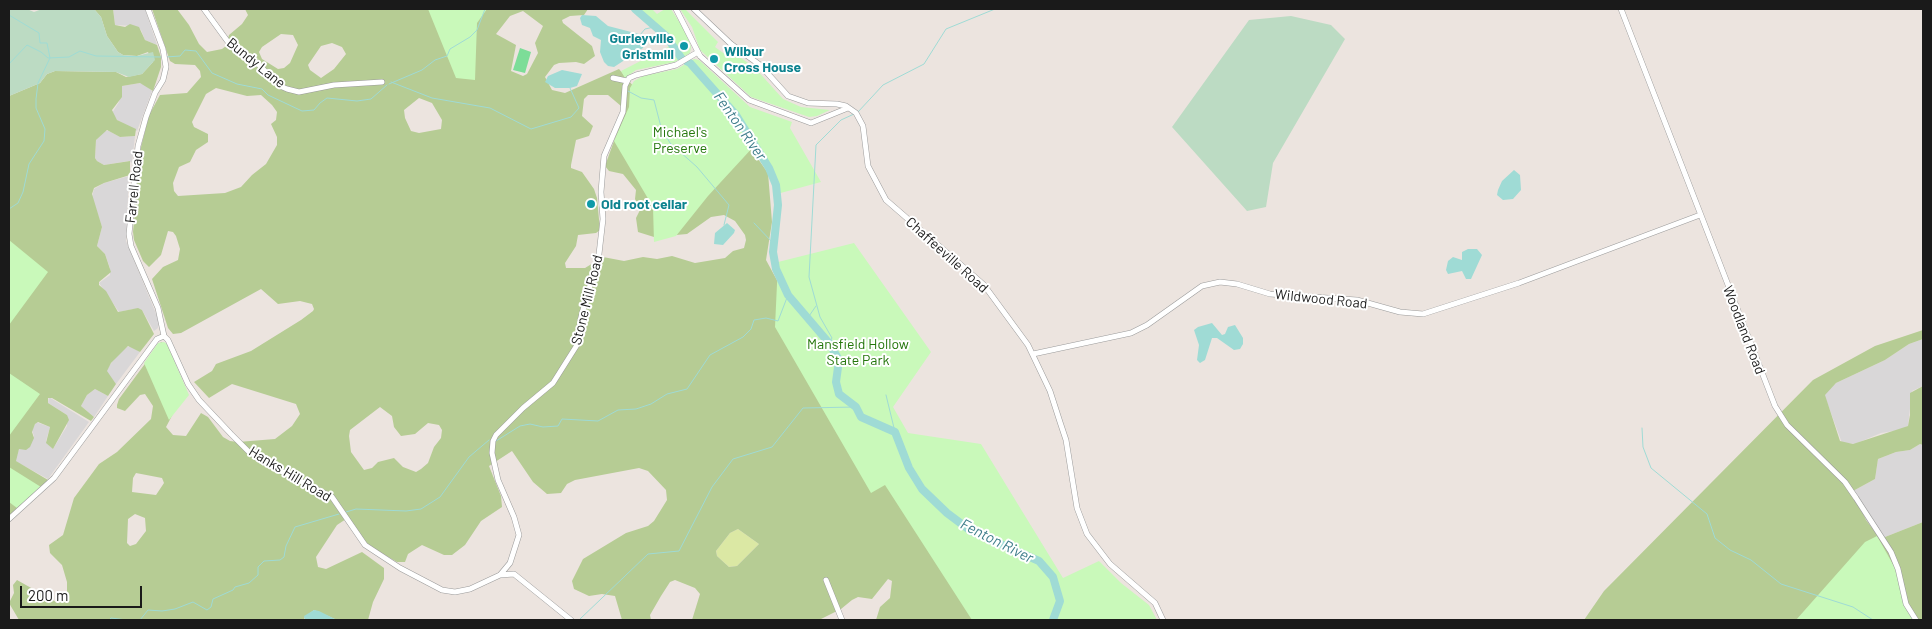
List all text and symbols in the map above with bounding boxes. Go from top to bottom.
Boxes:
place label: Gurleyville Gristmill [609,30,674,62]
street label: Bundy Lane [223,34,289,92]
marker: Gurleyville Gristmill [678,40,690,52]
place label: Wilbur Cross House [724,43,801,75]
marker: Wilbur Cross House [708,53,720,65]
water label: Fenton River [710,88,770,164]
park label: Michael's Preserve [653,124,707,156]
street label: Farrell Road [122,150,146,224]
place label: Old root cellar [601,196,687,212]
marker: Old root cellar [585,198,597,210]
street label: Chaffeeville Road [902,214,992,296]
street label: Stone Mill Road [568,253,606,347]
street label: Woodland Road [1719,283,1769,377]
street label: Wildwood Road [1274,286,1368,312]
park label: Mansfield Hollow State Park [807,336,909,368]
street label: Hanks Hill Road [246,443,334,505]
water label: Fenton River [958,515,1036,567]
scale bar [22,576,145,608]
text: 200 m [28,586,68,604]

